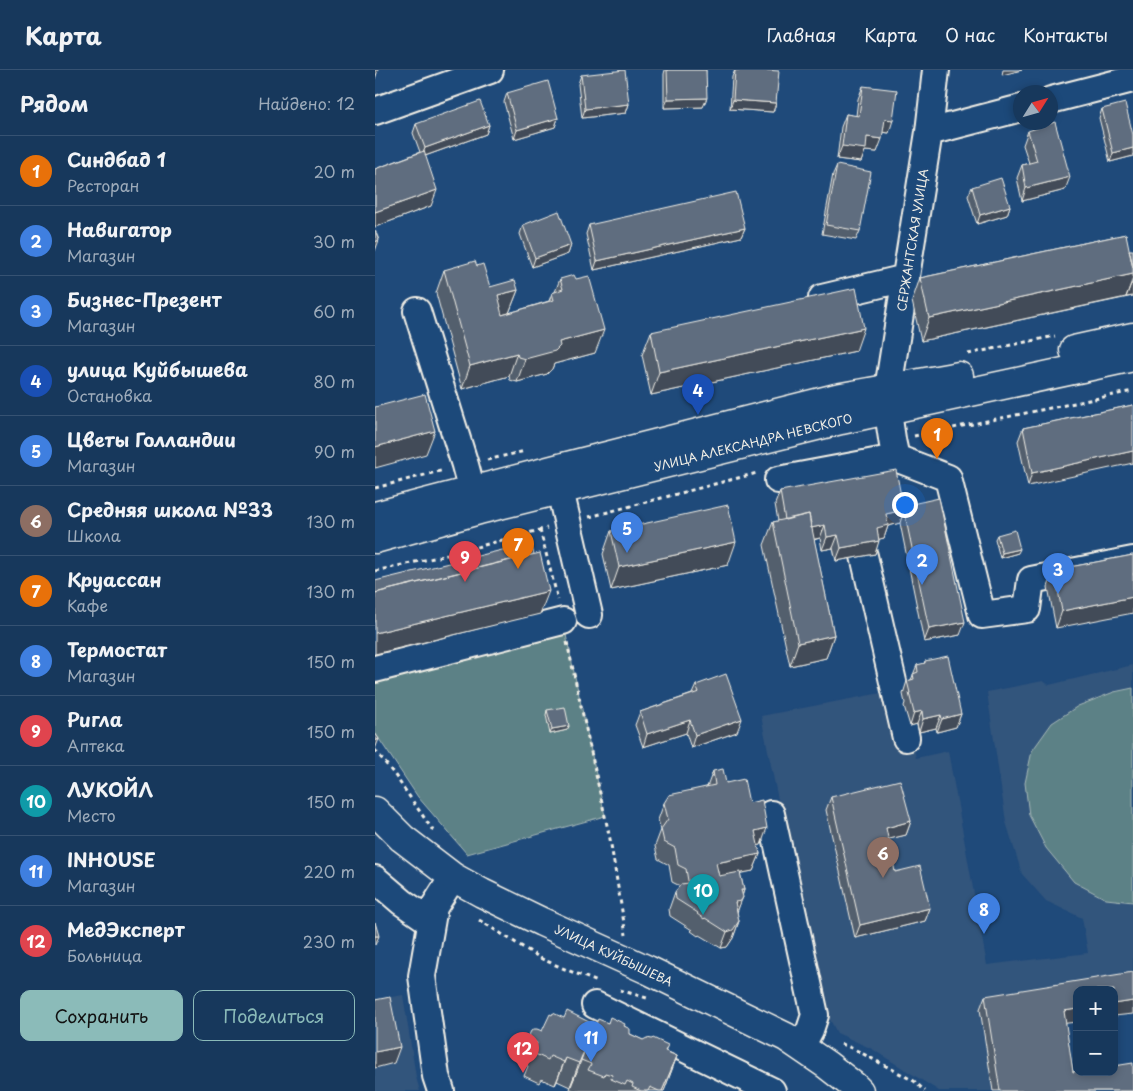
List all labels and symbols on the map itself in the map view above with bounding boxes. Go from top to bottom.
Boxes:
north arrow [1013,85,1058,130]
street label: СЕРЖАНТСКАЯ УЛИЦА [892,167,932,313]
pin: 4 [682,374,714,415]
street label: УЛИЦА АЛЕКСАНДРА НЕВСКОГО [652,409,854,475]
pin: 1 [921,418,953,459]
your location [892,492,918,518]
pin: 5 [611,512,643,553]
pin: 7 [502,528,534,569]
pin: 9 [449,541,481,582]
pin: 2 [906,544,938,585]
pin: 3 [1042,553,1074,594]
pin: 6 [867,837,899,878]
pin: 10 [687,874,719,915]
pin: 8 [968,893,1000,934]
street label: УЛИЦА КУЙБЫШЕВА [552,920,676,990]
pin: 11 [575,1021,607,1062]
pin: 12 [507,1032,539,1073]

